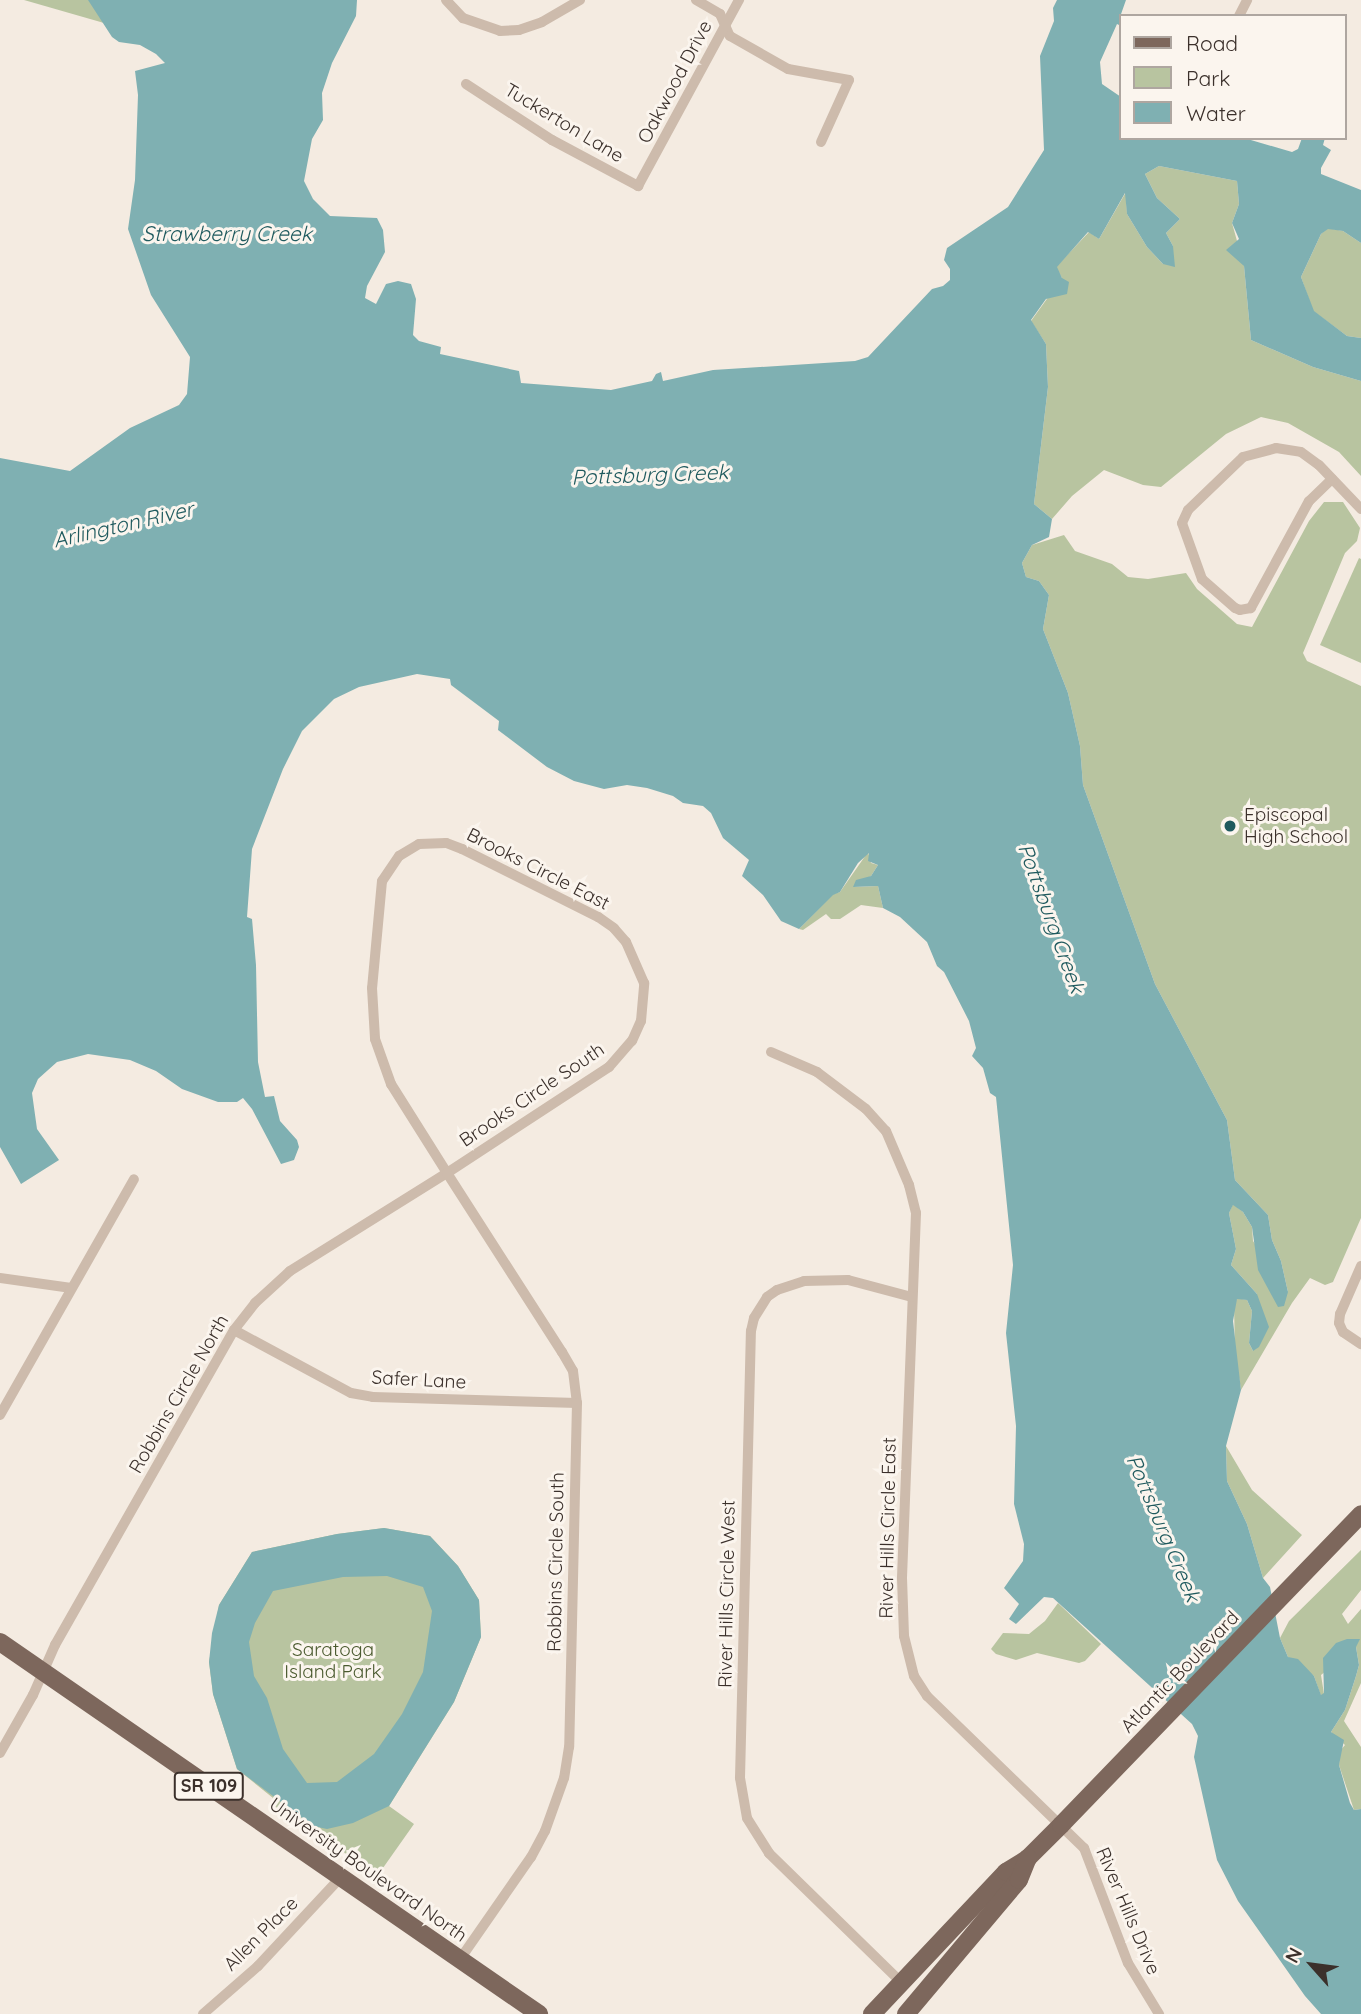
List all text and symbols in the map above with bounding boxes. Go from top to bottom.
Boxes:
legend [1120,14,1347,140]
street label: Oakwood Drive [633,17,717,147]
text: Road [1186,30,1238,56]
text: Park [1186,65,1230,91]
street label: Tuckerton Lane [500,78,628,168]
text: Water [1186,100,1246,126]
water label: Strawberry Creek [142,220,312,246]
water label: Pottsburg Creek [571,459,729,489]
water label: Arlington River [50,496,196,552]
place label: Episcopal High School [1244,804,1348,848]
marker: Episcopal High School [1222,818,1238,834]
street label: Brooks Circle East [463,823,613,915]
water label: Pottsburg Creek [1013,840,1091,996]
street label: Brooks Circle South [455,1038,609,1152]
street label: Robbins Circle North [124,1311,234,1477]
street label: Safer Lane [371,1366,467,1394]
street label: River Hills Circle East [875,1437,901,1619]
water label: Pottsburg Creek [1122,1451,1206,1605]
street label: Robbins Circle South [543,1472,569,1652]
street label: River Hills Circle West [714,1500,740,1688]
street label: Atlantic Boulevard [1116,1606,1244,1738]
park label: Saratoga Island Park [284,1639,382,1683]
road number: SR 109 [172,1772,246,1800]
street label: University Boulevard North [265,1793,471,1947]
street label: River Hills Drive [1091,1844,1165,1978]
street label: Allen Place [219,1892,303,1976]
north arrow [1277,1930,1347,2000]
text: N [1280,1943,1307,1967]

